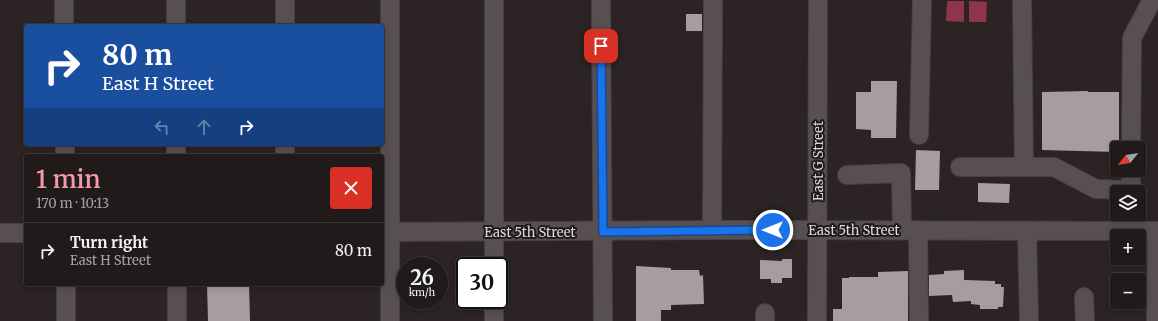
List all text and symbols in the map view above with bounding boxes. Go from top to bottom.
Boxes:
pin [584,29,618,63]
icon: arrive [590,35,612,57]
text: 80 m [102,37,173,73]
icon: right [36,40,88,92]
text: East H Street [102,72,214,95]
icon: left [151,116,173,138]
icon: ahead [193,116,215,138]
icon: right [235,116,257,138]
street label: East G Street [810,121,827,201]
north arrow [1110,141,1146,177]
map controls [1110,141,1146,309]
text: 1 min [36,164,101,195]
button: close [330,167,372,209]
button: layers [1110,185,1146,221]
text: 170 m · 10:13 [36,195,109,212]
position arrow [752,209,794,251]
street label: East 5th Street [808,222,900,239]
street label: East 5th Street [484,224,576,241]
button: + [1110,229,1146,265]
text: Turn right [70,233,148,252]
icon: right [36,240,58,262]
text: 80 m [335,241,372,260]
text: East H Street [70,252,151,269]
speed limit sign: 30 [456,257,508,309]
text: 26 [410,265,434,290]
button: − [1110,273,1146,309]
text: km/h [409,286,435,299]

